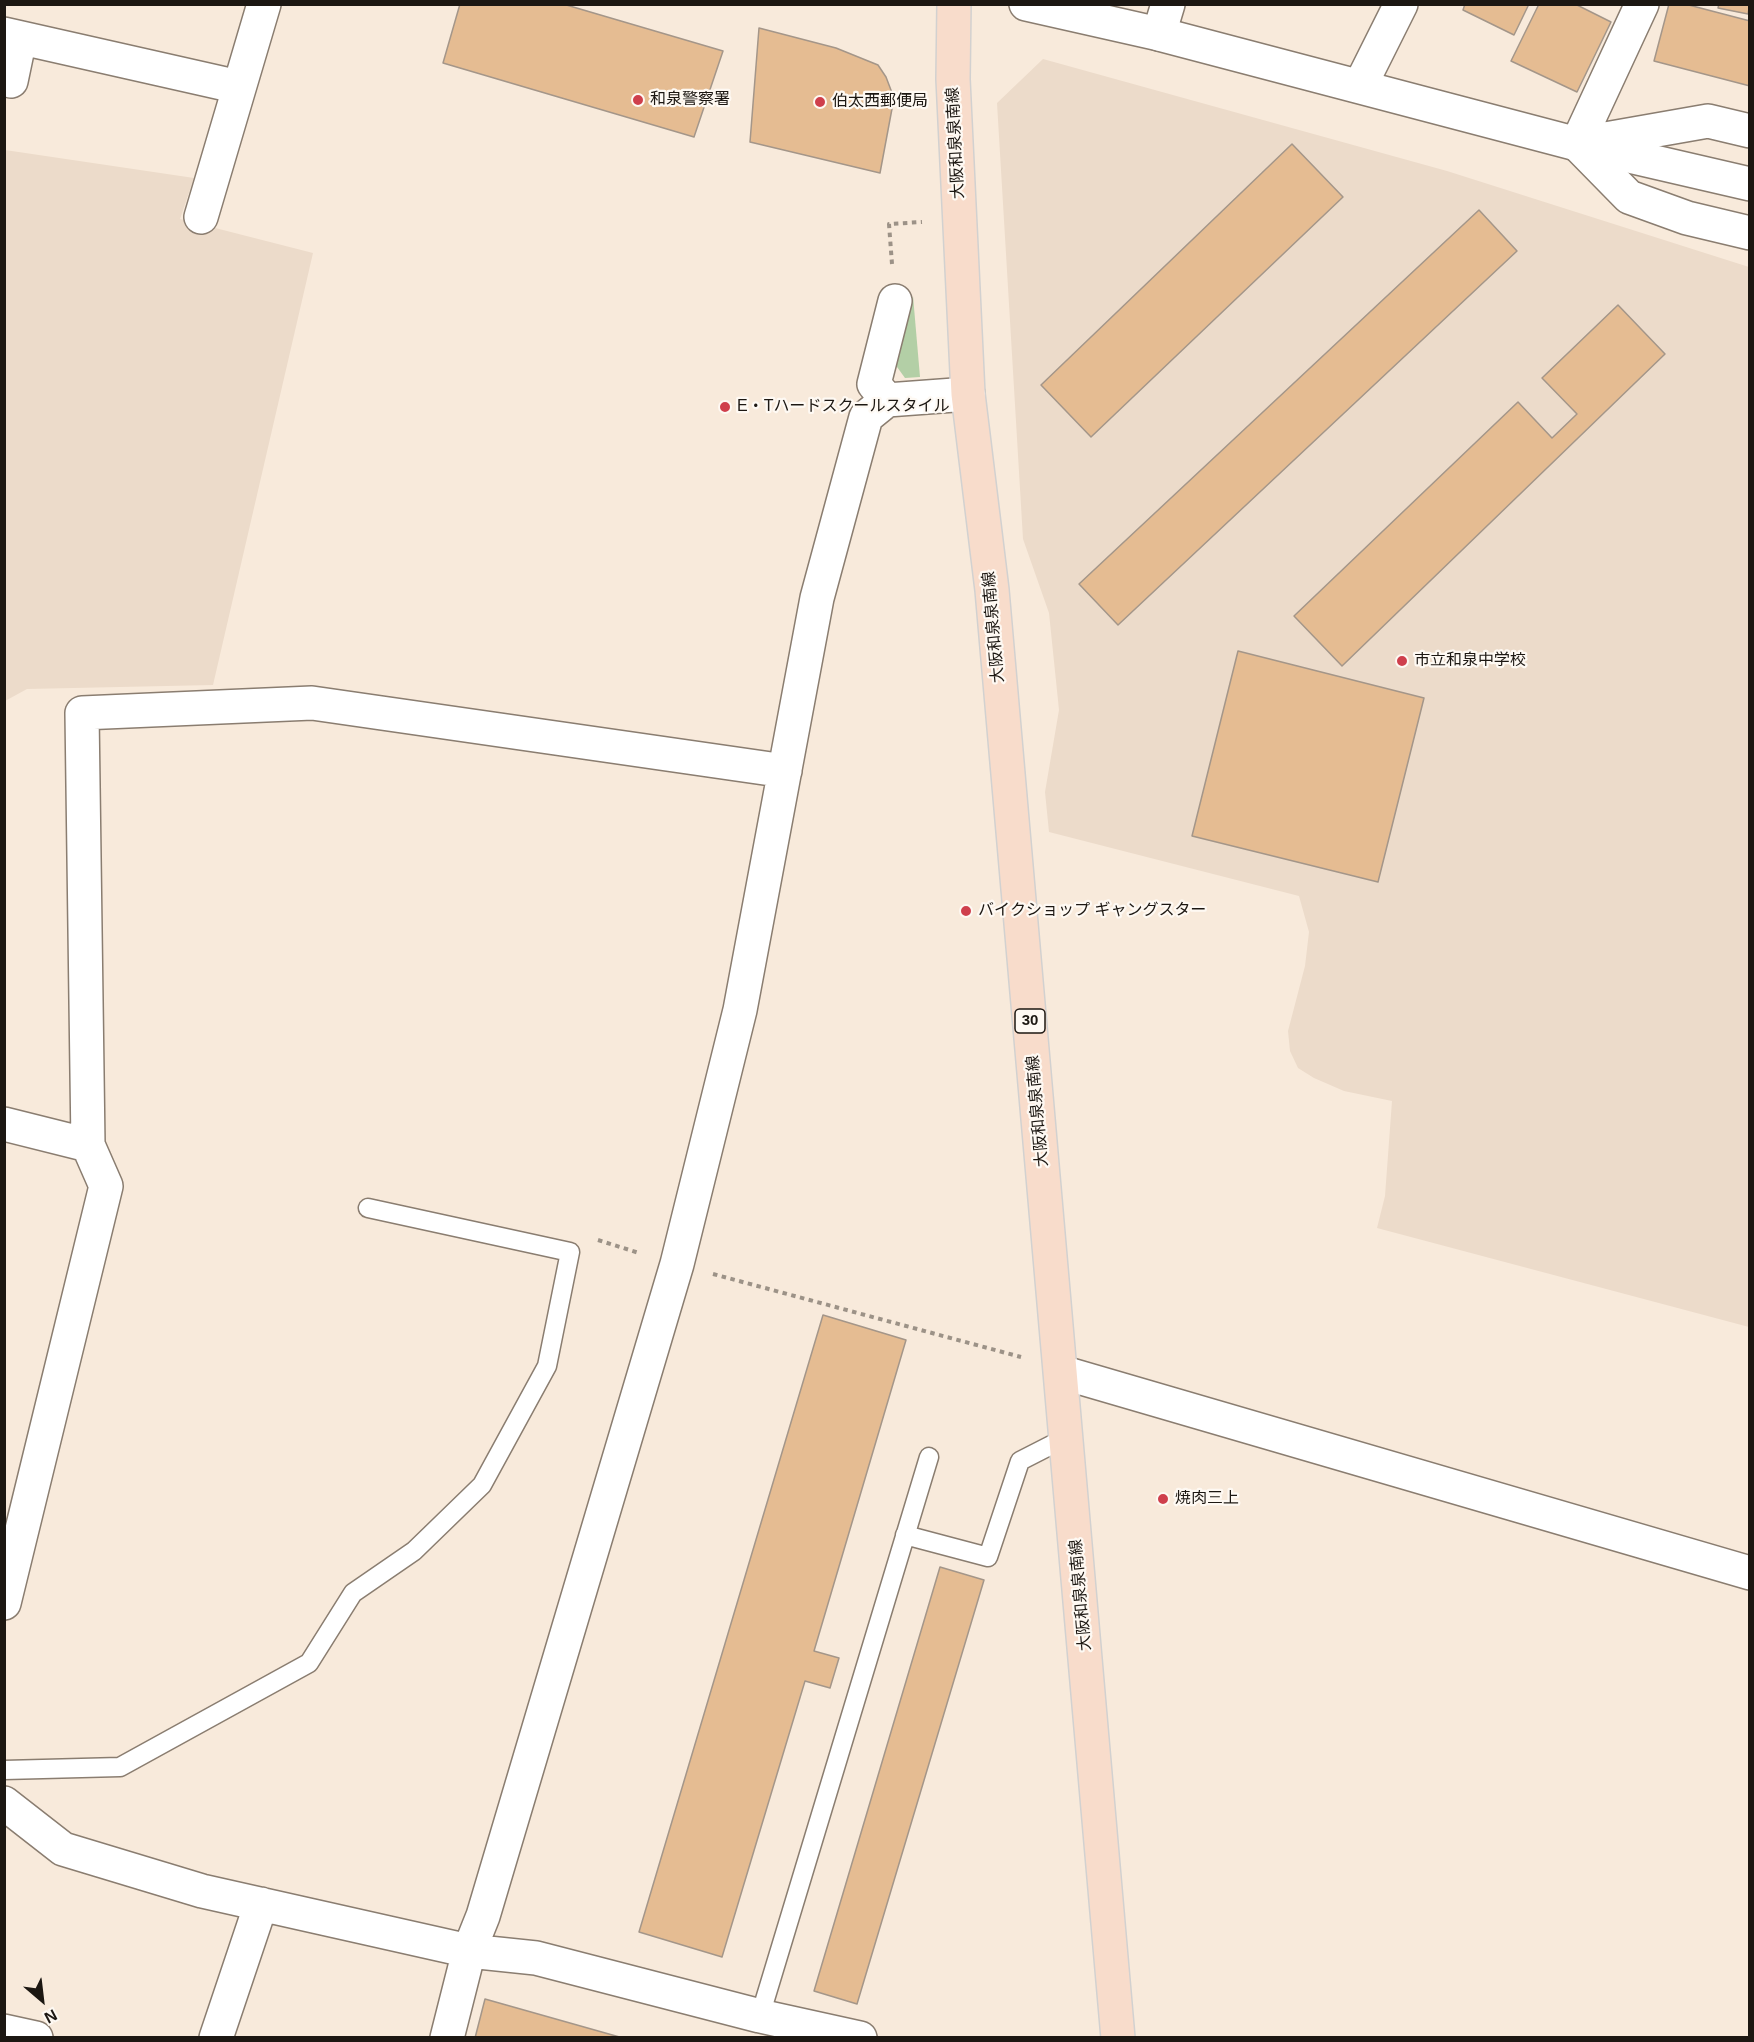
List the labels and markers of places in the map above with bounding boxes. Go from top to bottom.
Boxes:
place label: 和泉警察署 [650,90,730,110]
place label: 伯太西郵便局 [832,92,928,112]
marker: 和泉警察署 [631,93,645,107]
marker: 伯太西郵便局 [813,95,827,109]
place label: E・Tハードスクールスタイル [737,397,949,417]
marker: E・Tハードスクールスタイル [718,400,732,414]
place label: 市立和泉中学校 [1414,651,1526,671]
marker: 市立和泉中学校 [1395,654,1409,668]
place label: バイクショップ ギャングスター [978,901,1206,921]
marker: バイクショップ ギャングスター [959,904,973,918]
place label: 焼肉三上 [1175,1489,1239,1509]
marker: 焼肉三上 [1156,1492,1170,1506]

